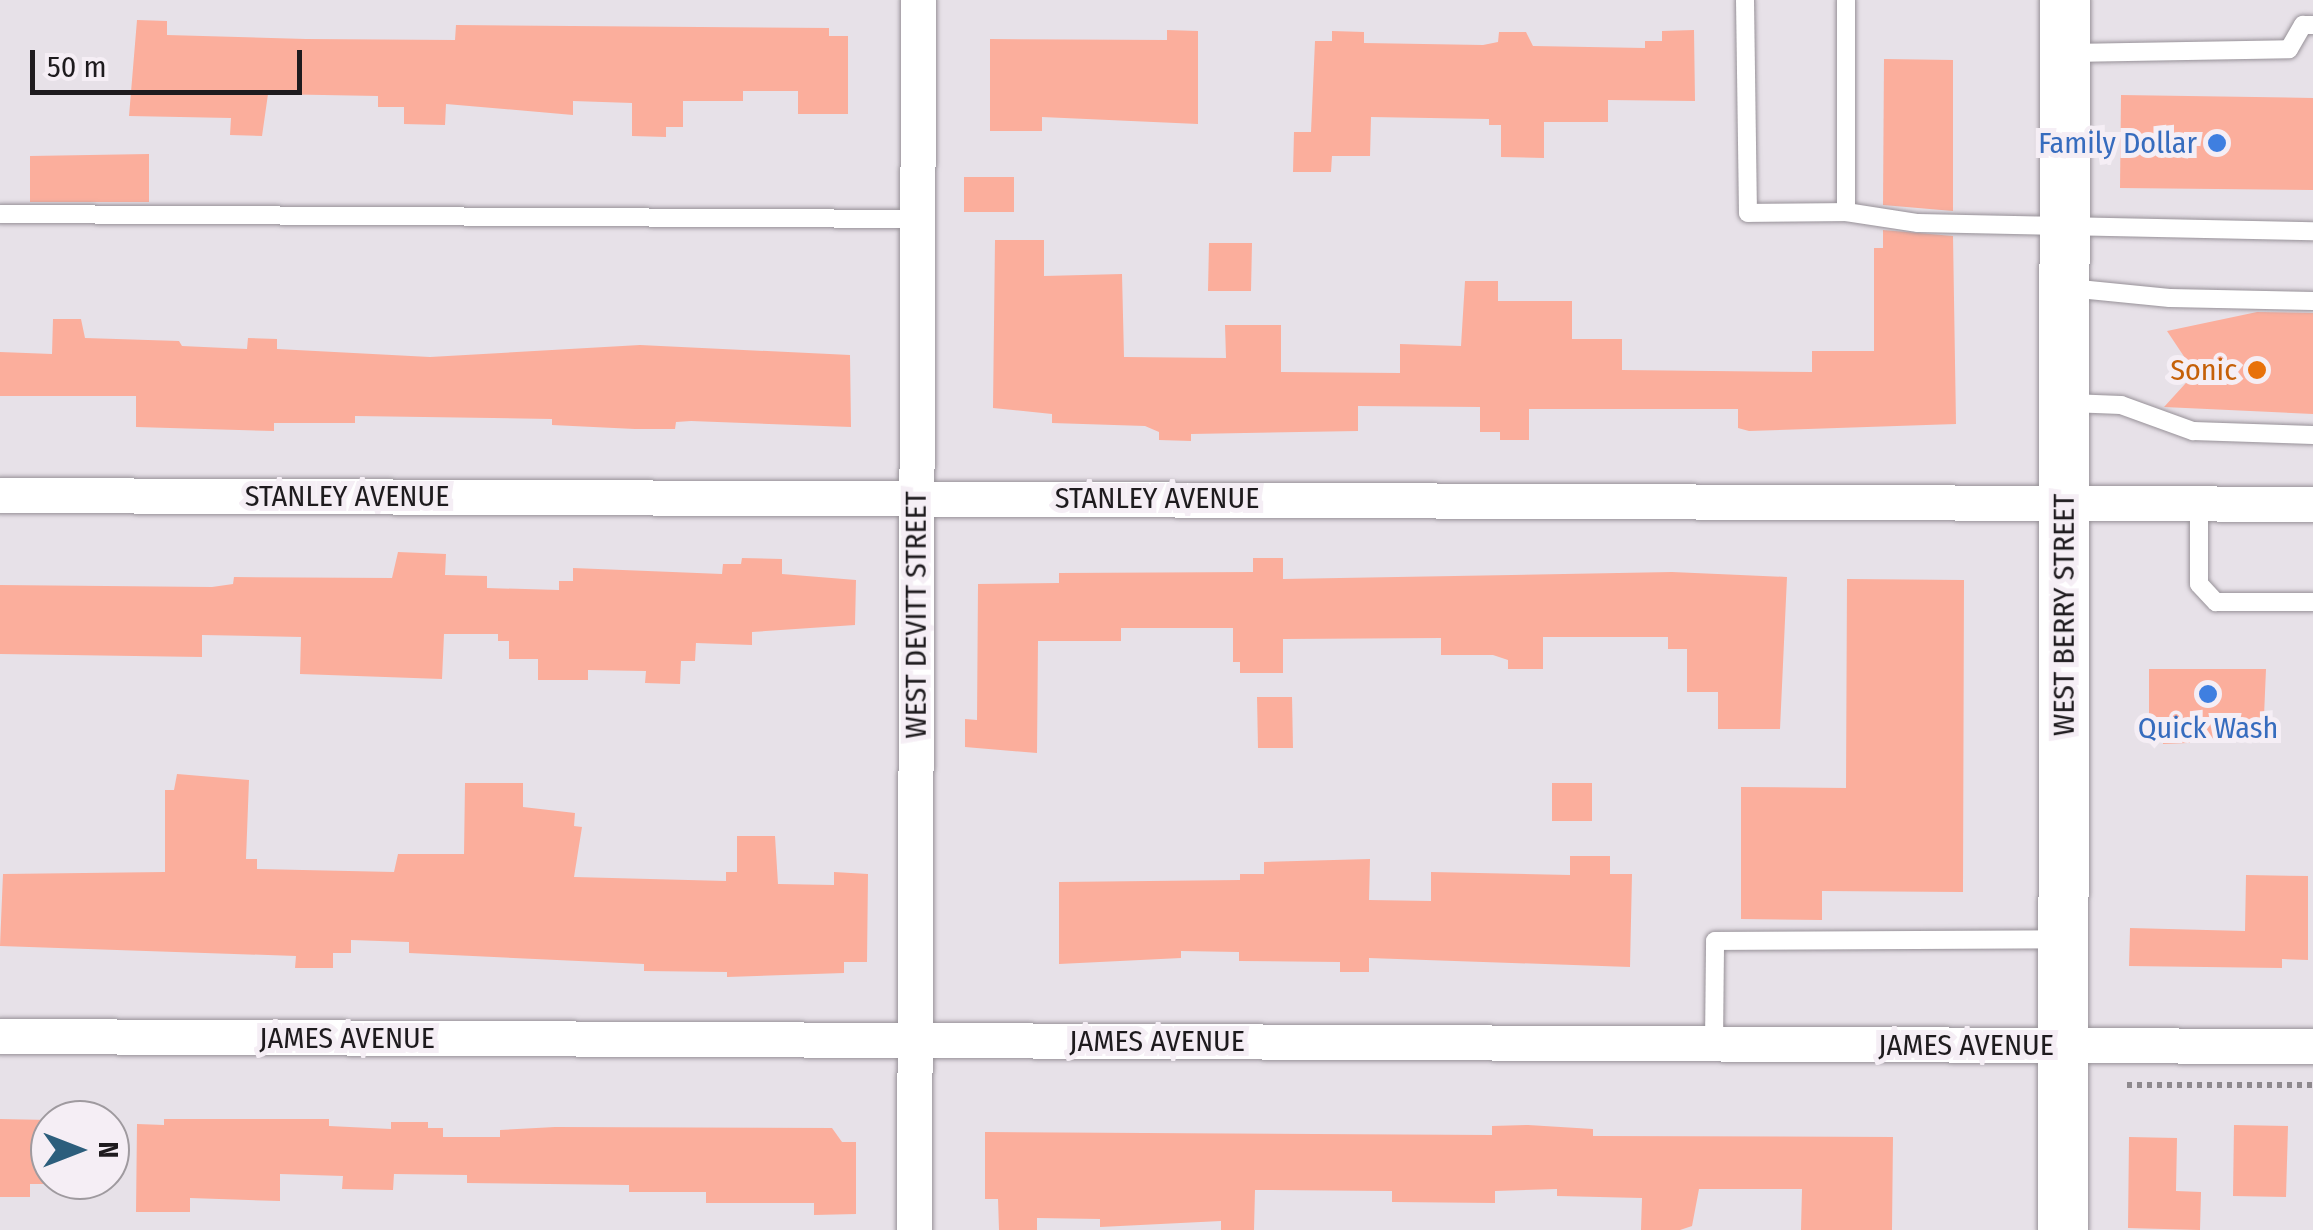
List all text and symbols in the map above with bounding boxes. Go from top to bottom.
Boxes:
scale bar [35,30,308,92]
text: 50 m [47,49,107,85]
place label: Family Dollar [2038,125,2197,161]
marker: Family Dollar [2206,132,2228,154]
place label: Sonic [2170,352,2237,388]
marker: Sonic [2246,359,2268,381]
street label: STANLEY AVENUE [245,478,449,514]
street label: STANLEY AVENUE [1055,480,1259,516]
street label: WEST DEVITT STREET [898,491,934,739]
street label: WEST BERRY STREET [2046,494,2082,736]
marker: Quick Wash [2197,683,2219,705]
place label: Quick Wash [2138,710,2278,746]
street label: JAMES AVENUE [259,1020,435,1056]
street label: JAMES AVENUE [1069,1023,1245,1059]
street label: JAMES AVENUE [1878,1027,2054,1063]
north arrow [30,1100,130,1200]
text: N [92,1142,125,1158]

